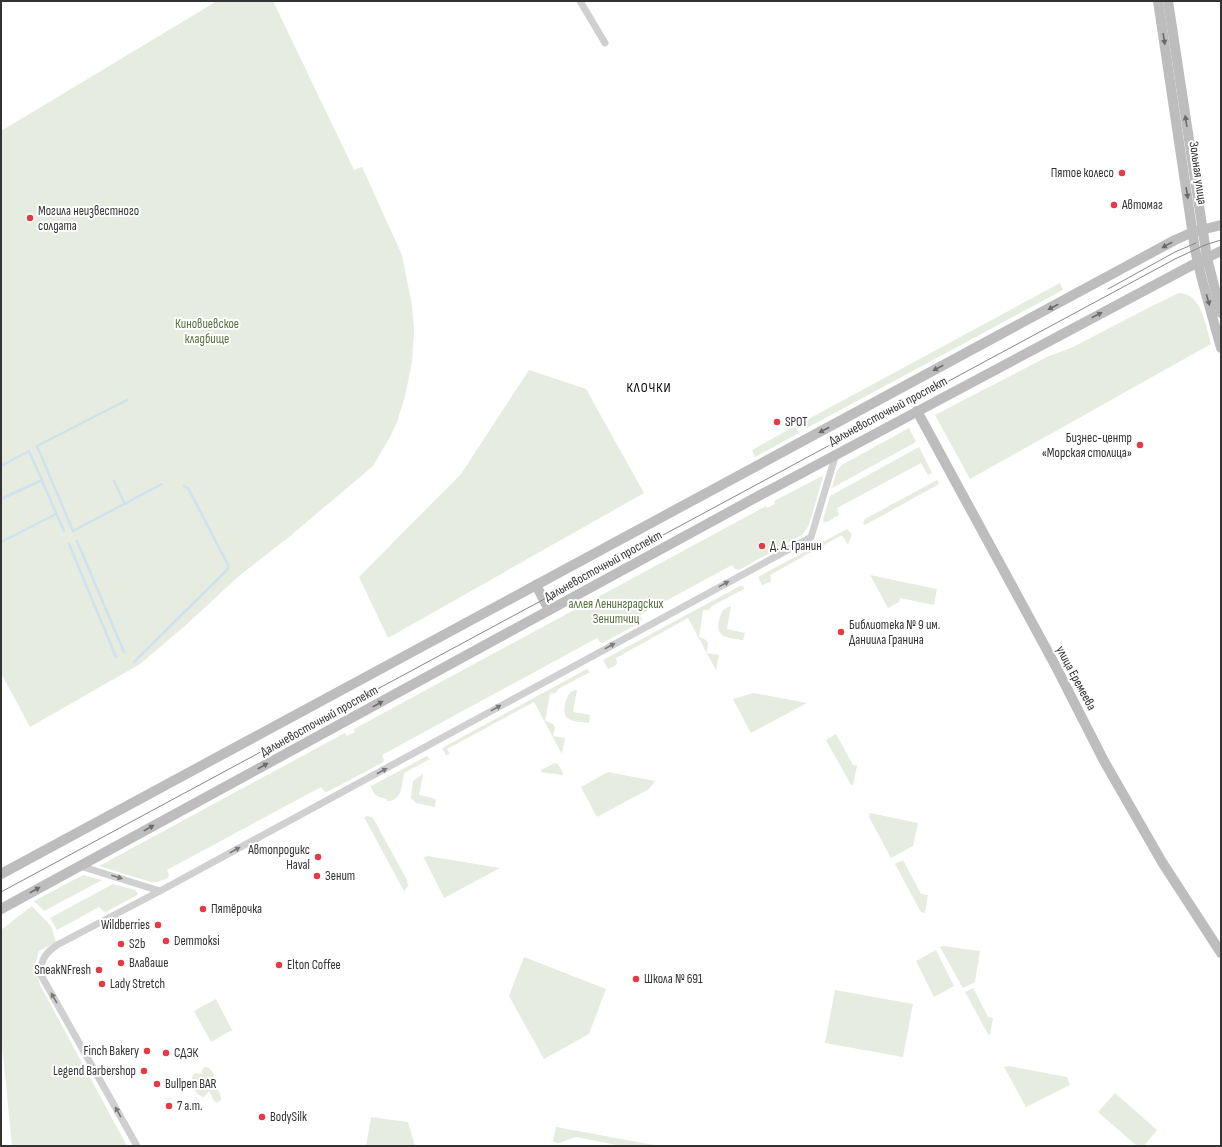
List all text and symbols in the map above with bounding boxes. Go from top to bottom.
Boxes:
one-way arrow [1162,33,1168,46]
one-way arrow [1183,115,1189,127]
street label: Зольная улица [1186,140,1210,206]
place label: Пятое колесо [1051,165,1114,181]
marker: Пятое колесо [1117,168,1127,178]
one-way arrow [1184,187,1190,199]
place label: Автомаг [1121,197,1163,213]
marker: Автомаг [1109,200,1119,210]
place label: Могила неизвестного солдата [38,203,139,234]
marker: Могила неизвестного солдата [25,213,35,223]
one-way arrow [1161,241,1173,248]
one-way arrow [1205,293,1211,306]
one-way arrow [1047,303,1058,310]
one-way arrow [1091,312,1103,318]
park label: Киновиевское кладбище [175,316,239,347]
one-way arrow [932,365,944,372]
street label: Дальневосточный проспект [826,373,950,449]
district label: КЛОЧКИ [626,379,672,396]
place label: SPOT [785,414,808,430]
marker: SPOT [772,417,782,427]
one-way arrow [818,427,830,434]
place label: Бизнес-центр «Морская столица» [1042,430,1132,461]
marker: Бизнес-центр «Морская столица» [1135,440,1145,450]
street label: Дальневосточный проспект [541,527,665,605]
place label: Д. А. Гранин [770,538,822,554]
marker: Д. А. Гранин [757,541,767,551]
one-way arrow [718,581,730,588]
park label: аллея Ленинградских Зенитчиц [569,596,664,627]
place label: Библиотека № 9 им. Даниила Гранина [849,617,940,648]
marker: Библиотека № 9 им. Даниила Гранина [836,627,846,637]
one-way arrow [604,643,616,650]
street label: улица Еремеева [1052,643,1100,713]
street label: Дальневосточный проспект [257,682,381,760]
one-way arrow [372,700,384,707]
one-way arrow [490,705,502,712]
one-way arrow [258,762,269,769]
one-way arrow [376,767,387,774]
one-way arrow [144,825,155,831]
place label: Автопродикс Haval [247,842,310,873]
one-way arrow [229,847,241,854]
marker: Автопродикс Haval [313,852,323,862]
place label: Зенит [325,868,355,884]
marker: Зенит [312,871,322,881]
one-way arrow [112,875,124,881]
one-way arrow [29,887,41,894]
place label: Пятёрочка [211,901,262,917]
marker: Пятёрочка [198,904,208,914]
place label: Wildberries [101,917,150,933]
marker: Wildberries [153,920,163,930]
place label: Demmoksi [174,933,220,949]
place label: S2b [129,936,145,952]
marker: Demmoksi [161,936,171,946]
marker: S2b [116,939,126,949]
place label: Влаваше [129,955,168,971]
place label: Elton Coffee [287,957,341,973]
marker: Влаваше [116,958,126,968]
marker: Elton Coffee [274,960,284,970]
place label: SneakNFresh [34,962,91,978]
marker: SneakNFresh [94,965,104,975]
place label: Школа № 691 [644,971,703,987]
marker: Школа № 691 [631,974,641,984]
place label: Lady Stretch [110,976,165,992]
marker: Lady Stretch [97,979,107,989]
one-way arrow [51,992,58,1004]
place label: Finch Bakery [83,1043,139,1059]
place label: СДЭК [174,1045,199,1061]
marker: Finch Bakery [142,1046,152,1056]
marker: СДЭК [161,1048,171,1058]
place label: Legend Barbershop [53,1063,136,1079]
marker: Legend Barbershop [139,1066,149,1076]
place label: Bullpen BAR [165,1076,217,1092]
marker: Bullpen BAR [152,1079,162,1089]
place label: 7 a.m. [177,1098,203,1114]
marker: 7 a.m. [164,1101,174,1111]
one-way arrow [114,1106,121,1118]
place label: BodySilk [270,1109,307,1125]
marker: BodySilk [257,1112,267,1122]

